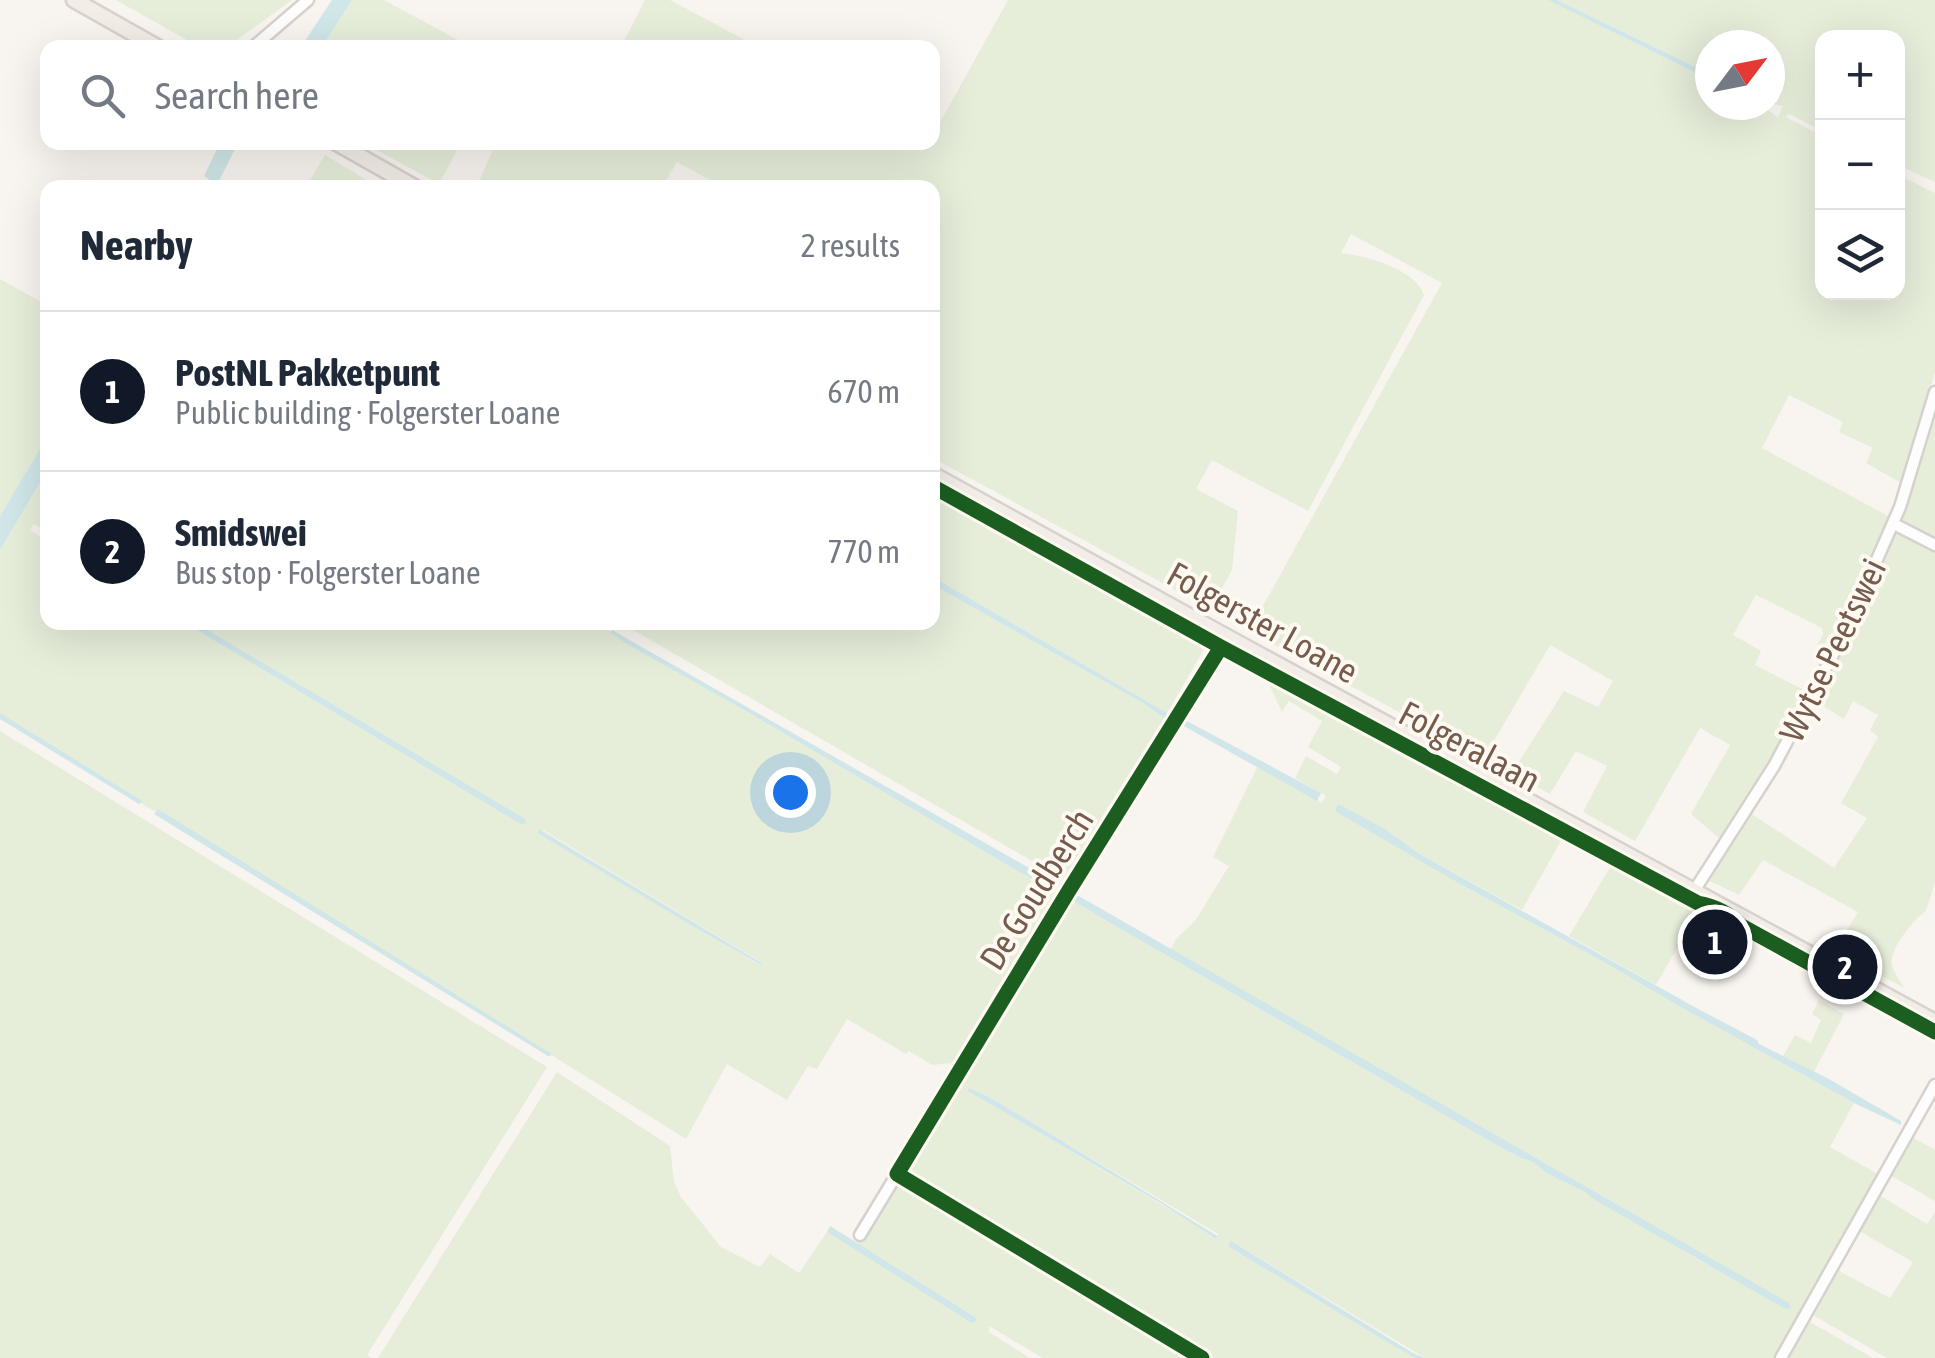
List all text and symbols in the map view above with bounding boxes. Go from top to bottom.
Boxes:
north arrow [1695,30,1785,120]
map controls [1815,30,1905,300]
button: + [1815,30,1905,120]
search box [40,40,940,150]
icon: search [75,68,130,123]
text: Search here [155,74,319,117]
button: − [1815,120,1905,210]
button: layers [1815,210,1905,300]
text: Nearby [80,221,193,269]
text: 2 results [801,227,900,264]
text: PostNL Pakketpunt [175,351,440,394]
text: 1 [105,373,120,410]
text: 670 m [827,373,900,410]
text: Public building · Folgerster Loane [175,394,560,431]
text: Smidswei [175,511,307,554]
text: 2 [105,533,120,570]
text: 770 m [827,533,900,570]
street label: Wytse Peetswei [1771,552,1893,748]
street label: Folgerster Loane [1161,553,1365,691]
text: Bus stop · Folgerster Loane [175,554,481,591]
street label: Folgeralaan [1393,692,1547,800]
your location [765,767,816,818]
street label: De Goudberch [971,801,1101,977]
pin: 1 [1682,904,1748,980]
pin: 2 [1812,930,1878,1004]

